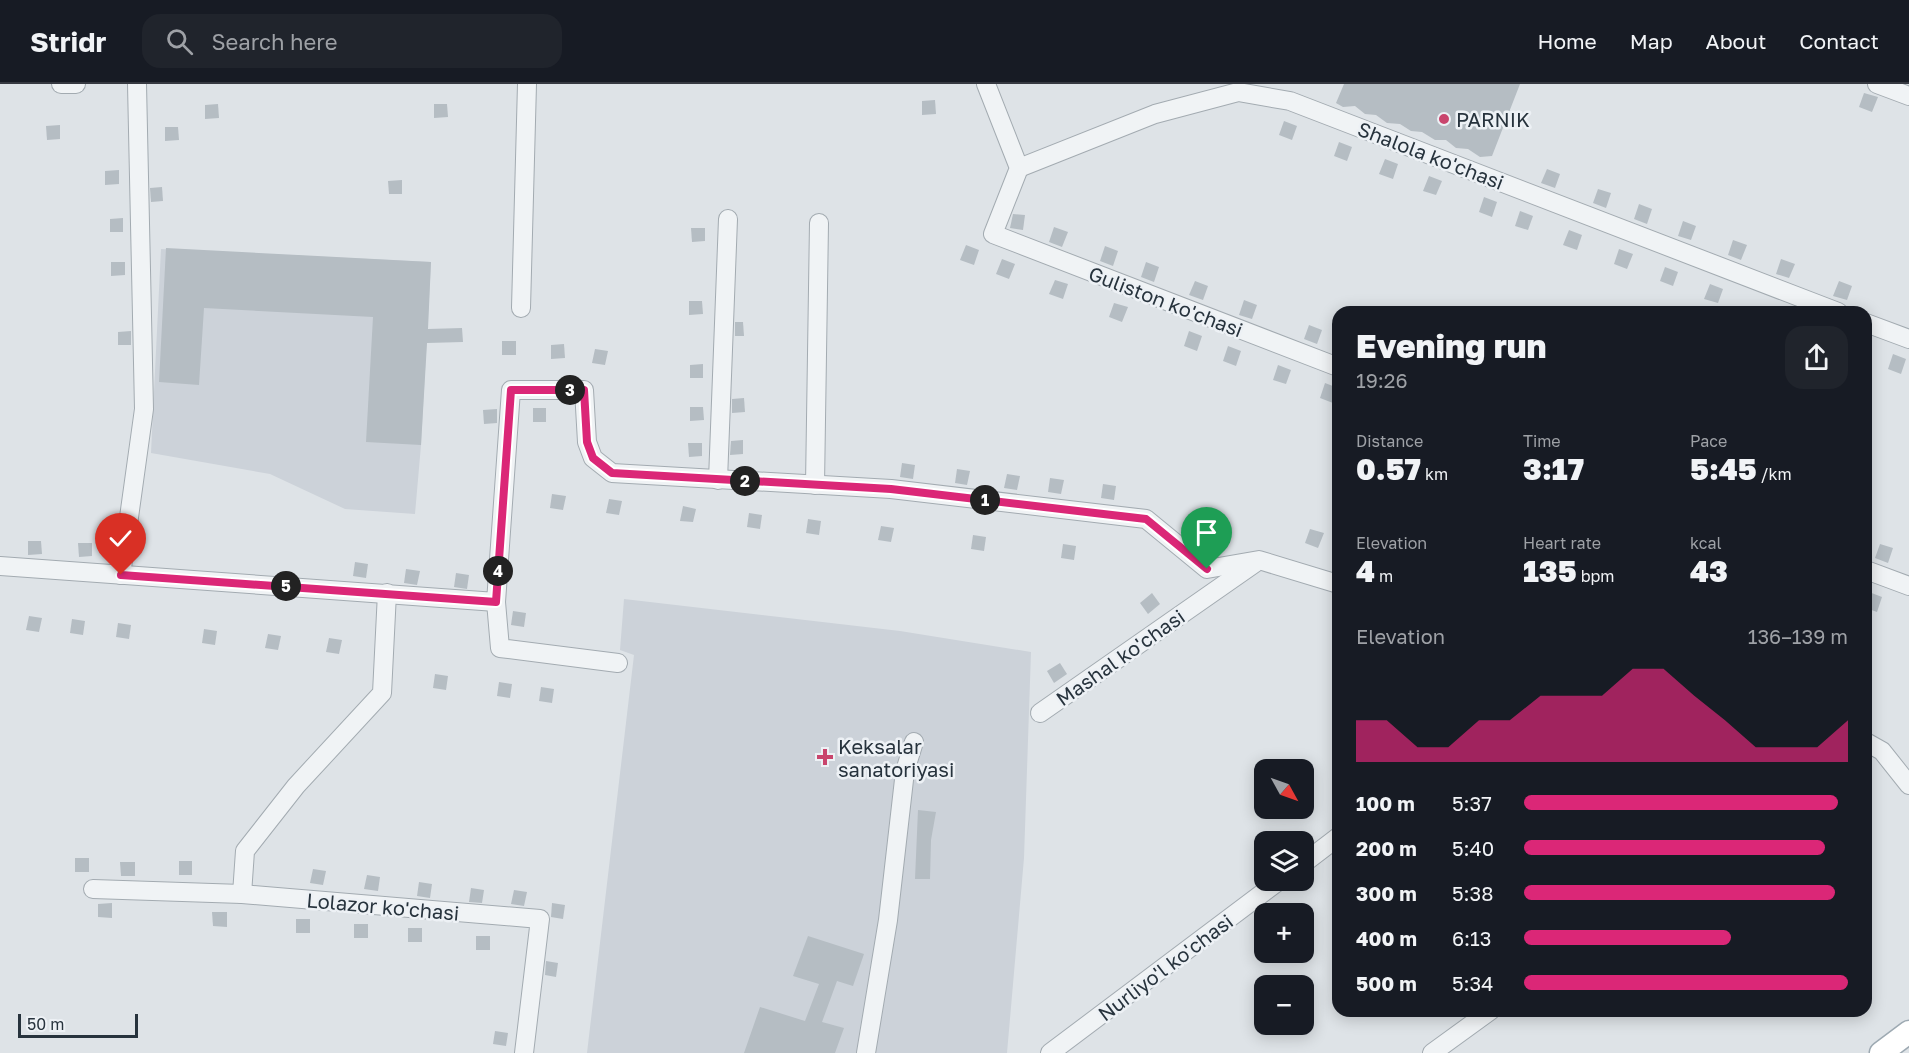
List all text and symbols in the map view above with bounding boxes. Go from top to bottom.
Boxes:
search box [142,14,562,68]
text: Stridr [30,25,106,58]
icon: search [163,25,196,58]
text: Search here [211,28,337,55]
text: Home [1537,28,1597,54]
text: Map [1630,28,1673,54]
text: About [1706,28,1766,54]
text: Contact [1799,28,1879,54]
place label: PARNIK [1456,107,1530,131]
marker: PARNIK [1437,112,1451,126]
street label: Shalola ko'chasi [1355,116,1507,194]
street label: Guliston ko'chasi [1086,261,1246,341]
text: Evening run [1356,326,1547,365]
button: share [1785,326,1848,389]
text: 19:26 [1356,368,1408,392]
pin: 3 [555,375,585,405]
text: 3 [565,380,575,400]
text: Distance [1356,431,1423,451]
text: Time [1523,431,1561,451]
text: Pace [1690,431,1727,451]
text: 0.57 [1356,451,1421,487]
text: 3:17 [1523,451,1584,487]
text: 5:45 [1690,451,1757,487]
text: km [1421,464,1448,484]
text: /km [1757,464,1792,484]
pin: 2 [730,466,760,496]
text: 2 [740,471,750,491]
pin: 1 [970,485,1000,515]
text: 1 [981,490,989,510]
pin [1181,507,1232,569]
pin [95,513,146,575]
icon: arrive [1190,516,1223,549]
icon: check [104,522,137,555]
text: Elevation [1356,533,1427,553]
text: Heart rate [1523,533,1601,553]
text: kcal [1690,533,1722,553]
text: 4 [1356,553,1375,589]
text: 135 [1523,553,1577,589]
text: 43 [1690,553,1728,589]
pin: 4 [483,556,513,586]
text: 4 [493,561,503,581]
text: m [1375,566,1393,586]
text: bpm [1577,566,1614,586]
pin: 5 [271,571,301,601]
text: 5 [281,576,291,596]
street label: Mashal ko'chasi [1051,604,1189,710]
text: Elevation [1356,624,1445,648]
text: 136–139 m [1748,624,1848,648]
place label: Keksalar sanatoriyasi [838,734,954,781]
marker: Keksalar sanatoriyasi [816,748,834,766]
north arrow [1254,759,1314,819]
map controls [1254,759,1314,1035]
text: 100 m [1356,791,1415,815]
text: 5:37 [1452,791,1492,815]
button: layers [1254,831,1314,891]
text: 200 m [1356,836,1417,860]
text: 5:40 [1452,836,1494,860]
text: 300 m [1356,881,1417,905]
text: 5:38 [1452,881,1494,905]
street label: Lolazor ko'chasi [306,887,460,925]
button: + [1254,903,1314,963]
street label: Nurliyo'l ko'chasi [1093,908,1237,1026]
text: 400 m [1356,926,1417,950]
text: 6:13 [1452,926,1492,950]
text: 500 m [1356,971,1417,995]
text: 5:34 [1452,971,1494,995]
button: − [1254,975,1314,1035]
scale bar [18,1011,138,1038]
text: 50 m [27,1014,64,1034]

